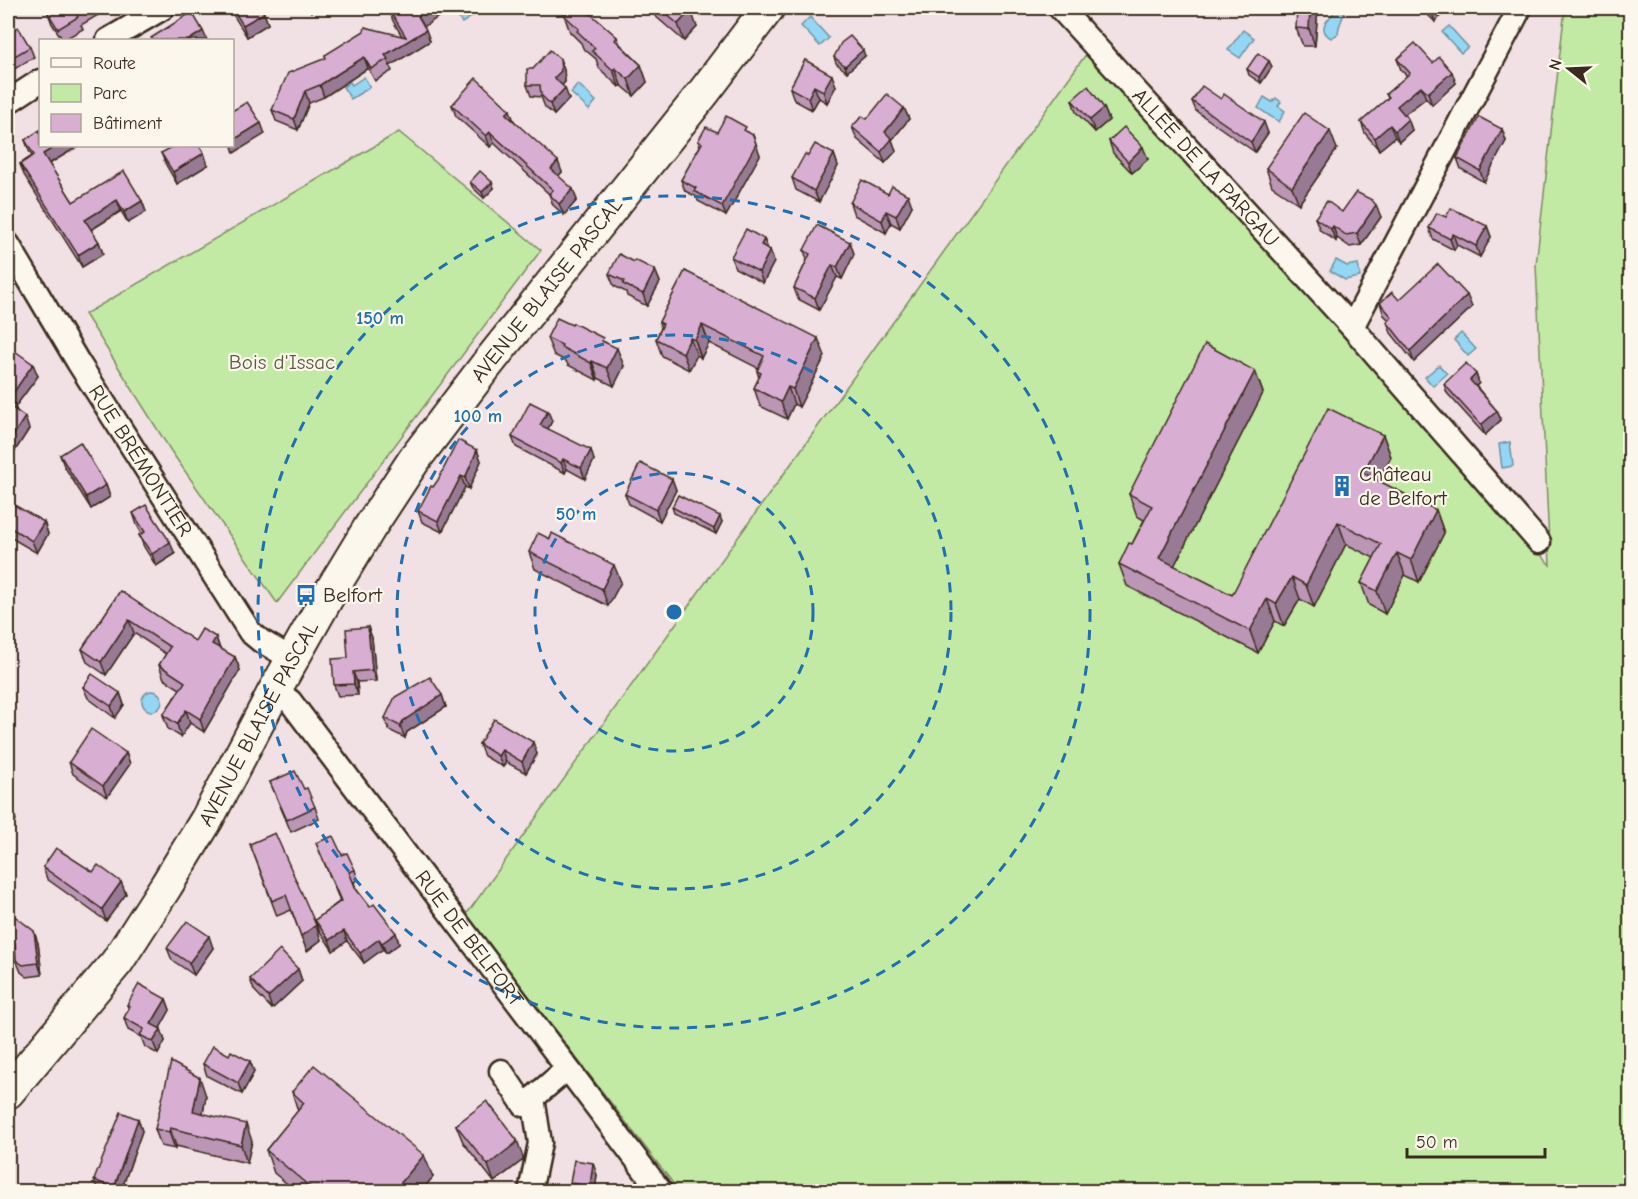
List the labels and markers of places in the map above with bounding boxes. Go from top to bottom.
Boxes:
place label: Château de Belfort [1359,462,1448,510]
building icon: Château de Belfort [1330,474,1354,498]
bus stop icon: Belfort [294,583,318,607]
place label: Belfort [323,583,383,607]
centre of rings [664,602,684,622]

